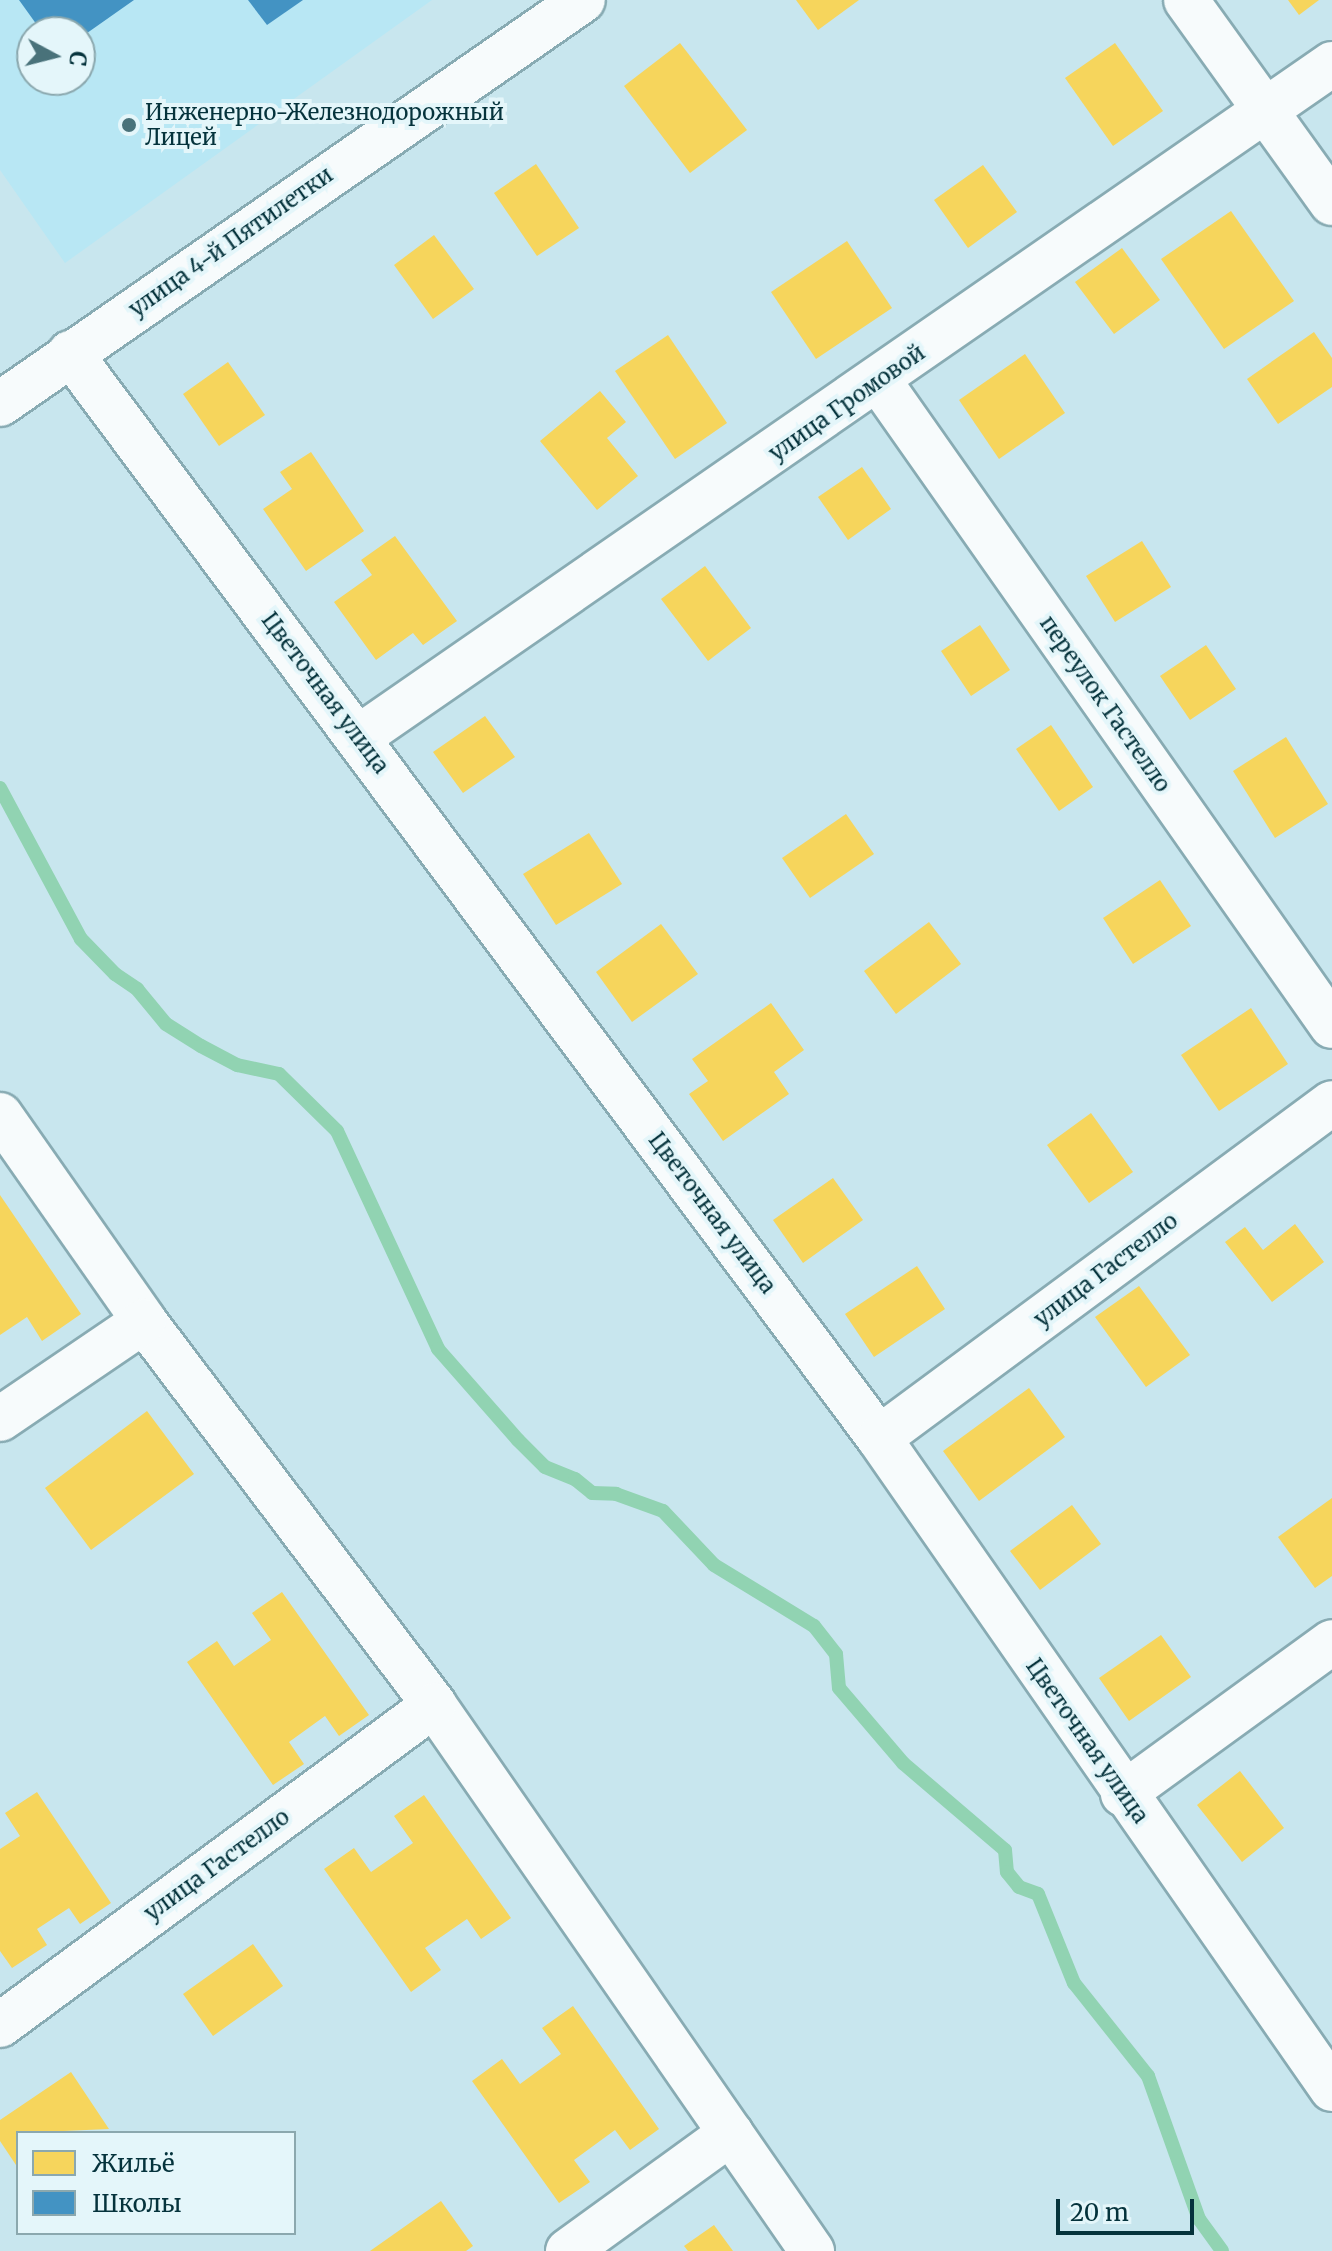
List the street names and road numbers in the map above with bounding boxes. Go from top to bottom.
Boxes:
street label: улица 4-й Пятилетки [124,162,338,322]
street label: улица Громовой [764,339,930,467]
street label: Цветочная улица [256,607,394,779]
street label: переулок Гастелло [1034,611,1176,797]
street label: Цветочная улица [643,1127,781,1299]
street label: улица Гастелло [1029,1207,1183,1333]
street label: Цветочная улица [1020,1654,1154,1828]
street label: улица Гастелло [139,1804,295,1926]

